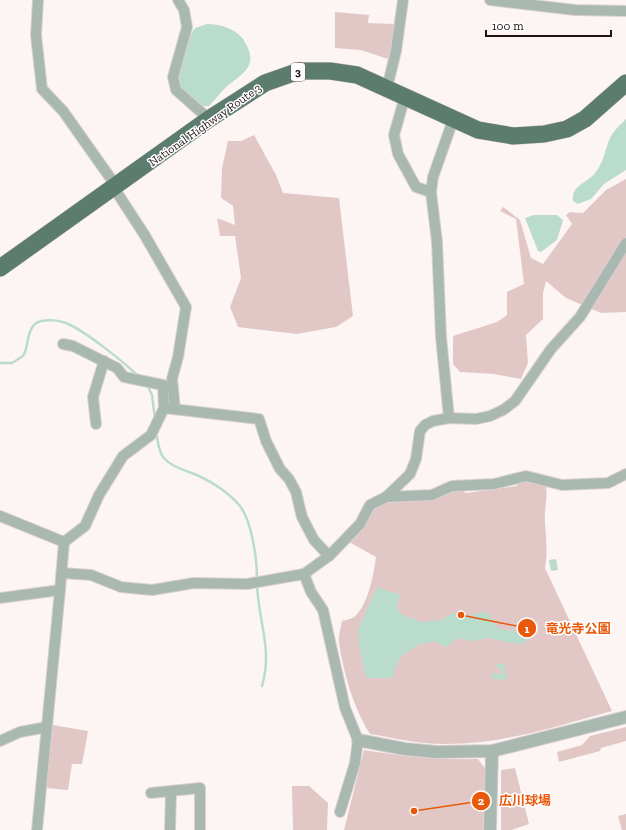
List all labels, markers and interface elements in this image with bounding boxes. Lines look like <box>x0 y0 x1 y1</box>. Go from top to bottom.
scale bar <box>486 12 611 38</box>
text: 100 m <box>492 19 524 33</box>
road number: 3 <box>291 63 305 81</box>
street label: National Highway Route 3 <box>146 81 264 169</box>
callout: 竜光寺公園 <box>517 616 618 641</box>
text: 竜光寺公園 <box>545 621 611 636</box>
text: 1 <box>525 622 530 636</box>
callout: 広川球場 <box>471 788 559 813</box>
text: 広川球場 <box>499 793 551 808</box>
text: 2 <box>478 794 485 808</box>

